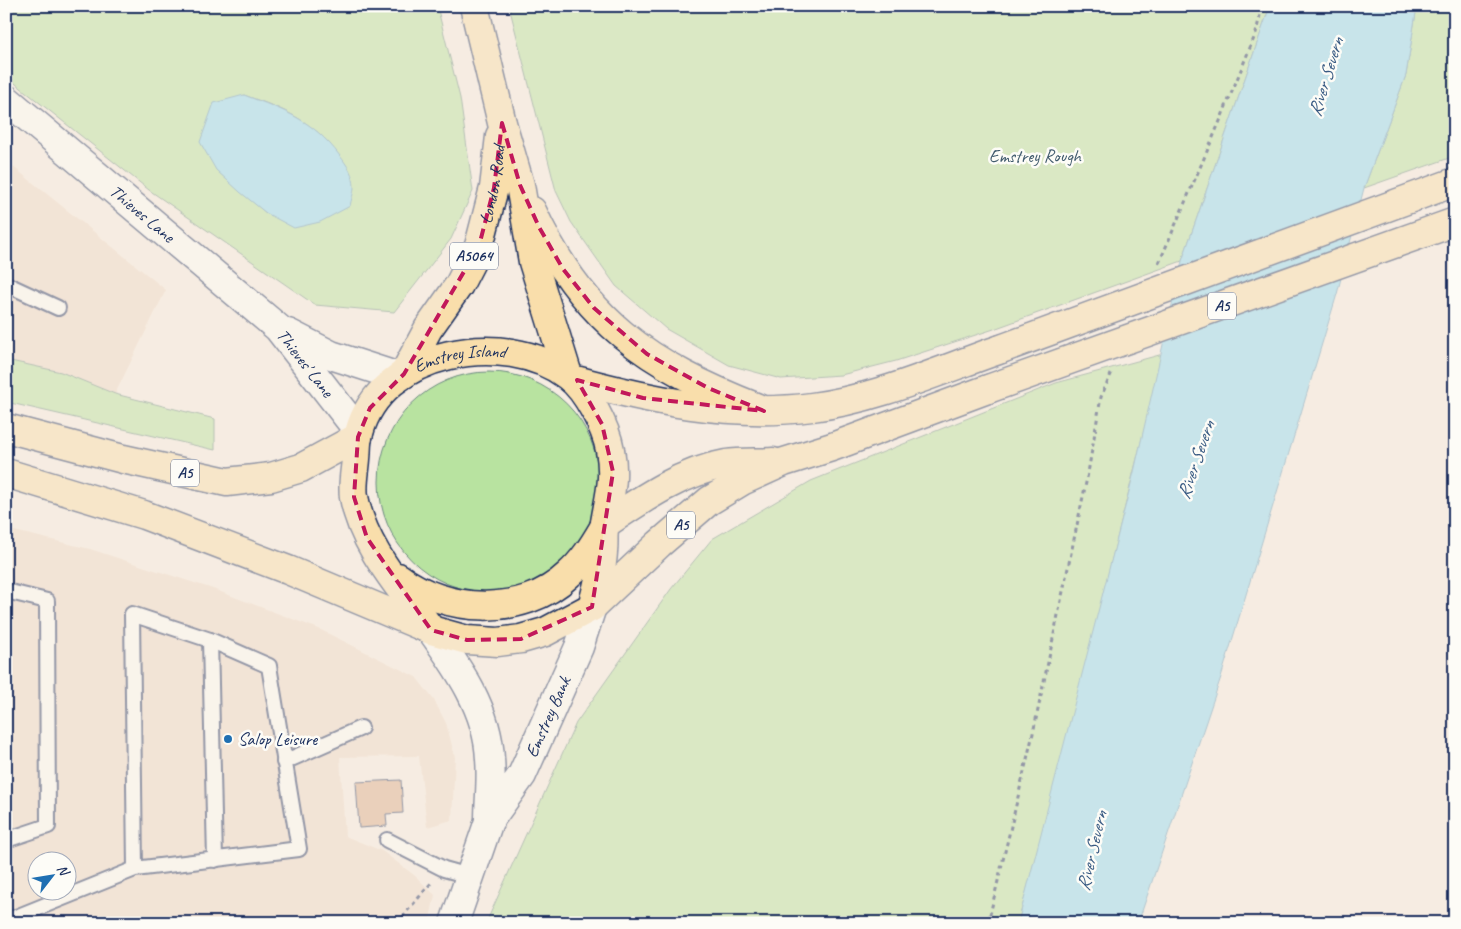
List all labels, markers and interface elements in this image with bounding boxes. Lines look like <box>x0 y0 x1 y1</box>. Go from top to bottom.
water label: River Severn <box>1303 33 1350 119</box>
street label: London Road <box>474 141 510 226</box>
park label: Emstrey Rough <box>989 145 1083 167</box>
street label: Thieves Lane <box>105 180 180 248</box>
road number: A5064 <box>450 242 498 270</box>
road number: A5 <box>1208 292 1236 320</box>
street label: Thieves' Lane <box>272 325 339 402</box>
street label: Emstrey Island <box>410 340 510 377</box>
water label: River Severn <box>1171 416 1221 502</box>
road number: A5 <box>171 459 199 486</box>
road number: A5 <box>667 512 695 538</box>
street label: Emstrey Bank <box>520 672 576 761</box>
place label: Salop Leisure <box>238 728 318 750</box>
marker: Salop Leisure <box>222 733 234 745</box>
water label: River Severn <box>1071 807 1113 893</box>
north arrow <box>28 852 78 902</box>
text: N <box>53 861 73 880</box>

